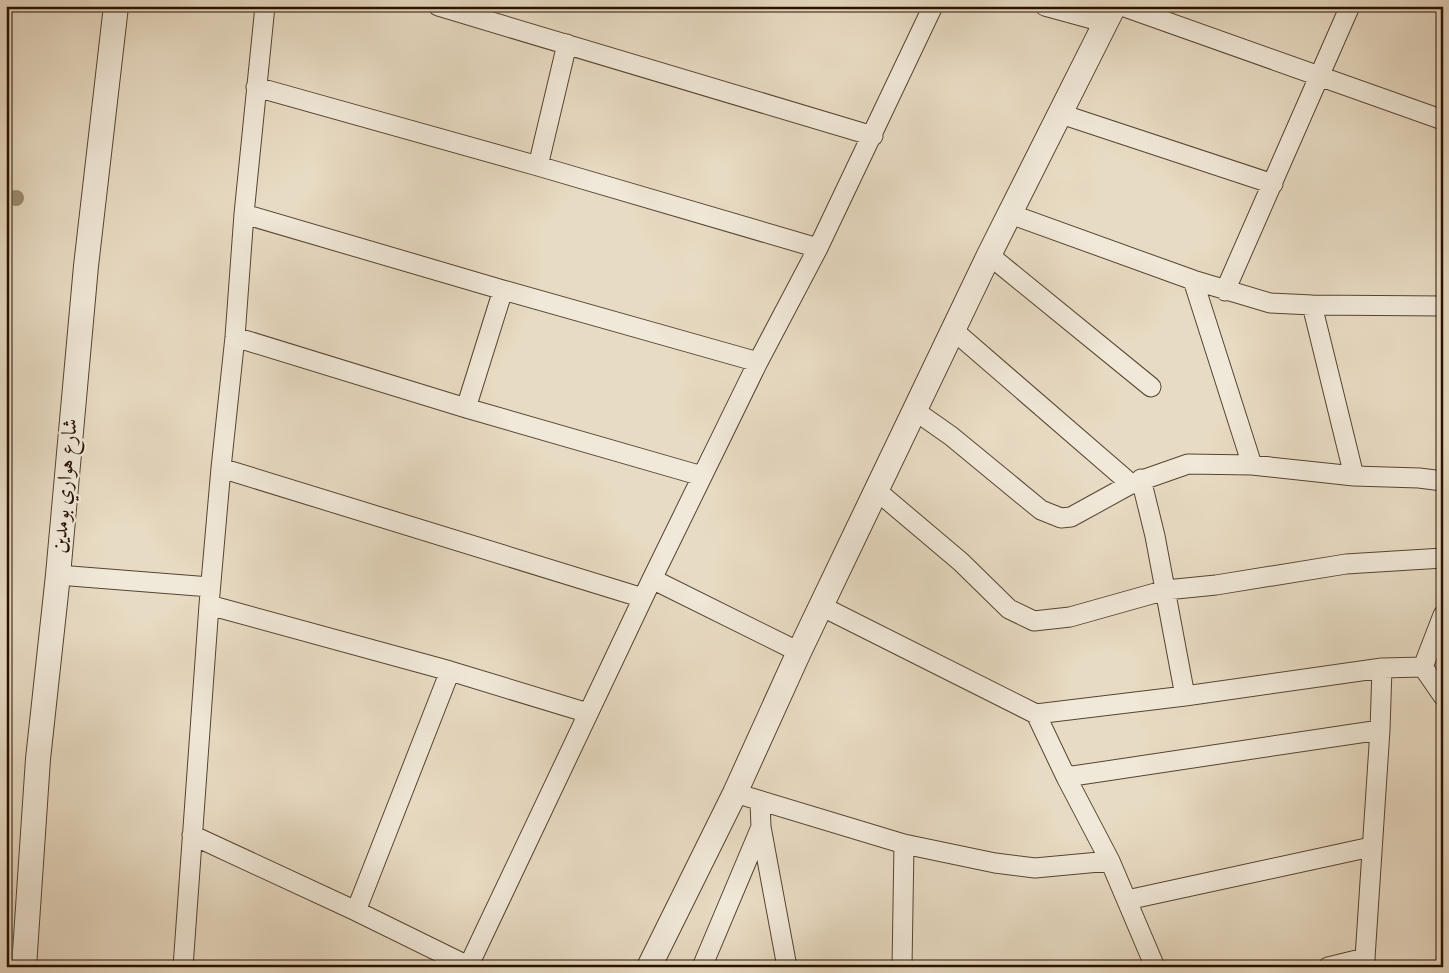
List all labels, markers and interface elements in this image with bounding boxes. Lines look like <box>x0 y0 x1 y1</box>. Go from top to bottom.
street label: شارع هواري بومدين <box>45 417 88 555</box>

